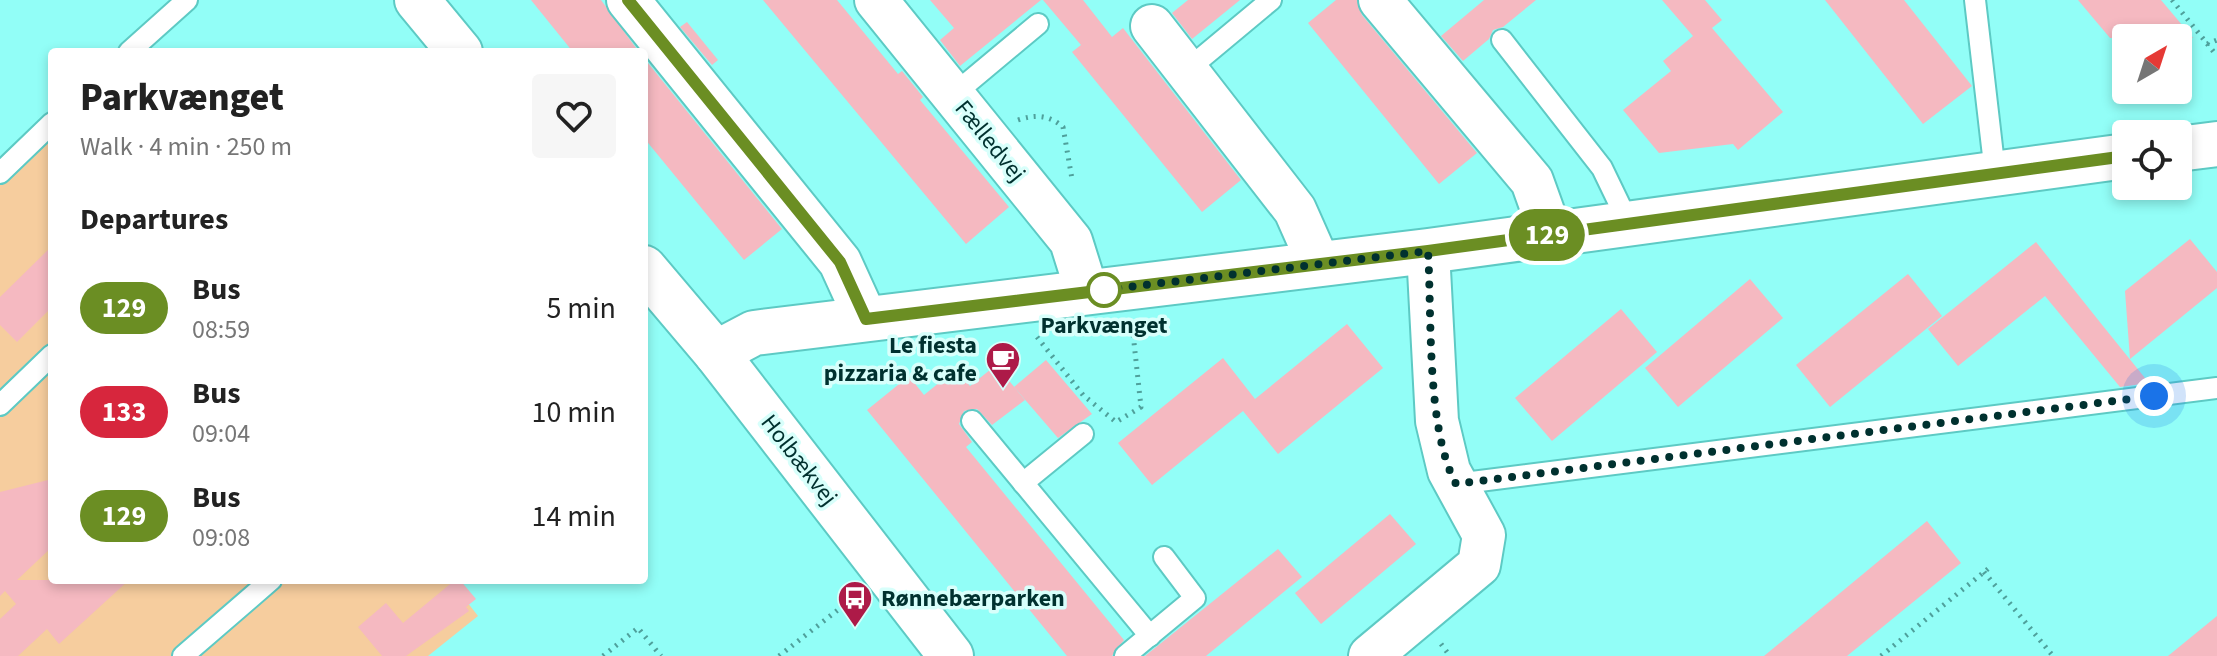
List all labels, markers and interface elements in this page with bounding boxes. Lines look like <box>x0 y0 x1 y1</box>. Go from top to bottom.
north arrow <box>2112 24 2192 104</box>
map controls <box>2112 24 2192 200</box>
text: Parkvænget <box>80 71 284 125</box>
button: heart <box>532 74 616 158</box>
street label: Fælledvej <box>946 93 1034 189</box>
button: locate <box>2112 120 2192 200</box>
text: Walk · 4 min · 250 m <box>80 128 292 165</box>
text: Departures <box>80 198 228 241</box>
line badge: 129 <box>1501 209 1593 261</box>
text: 129 <box>1525 215 1569 255</box>
text: Bus <box>192 268 240 311</box>
marker: Parkvænget <box>1087 273 1121 307</box>
text: 5 min <box>546 287 616 330</box>
text: 129 <box>102 288 146 328</box>
place label: Parkvænget <box>1040 308 1168 343</box>
text: 08:59 <box>192 311 250 348</box>
place label: Le fiesta pizzaria & cafe <box>824 328 977 391</box>
cafe icon: Le fiesta pizzaria & cafe <box>984 340 1022 390</box>
text: Bus <box>192 372 240 415</box>
your location <box>2134 376 2174 416</box>
text: 10 min <box>532 391 616 434</box>
text: 133 <box>102 392 146 432</box>
street label: Holbækvej <box>752 407 846 513</box>
text: 09:04 <box>192 415 250 452</box>
text: Bus <box>192 476 240 519</box>
text: 14 min <box>532 495 616 538</box>
text: 129 <box>102 496 146 536</box>
text: 09:08 <box>192 519 250 556</box>
bus stop icon: Rønnebærparken <box>836 579 874 629</box>
place label: Rønnebærparken <box>881 581 1065 616</box>

